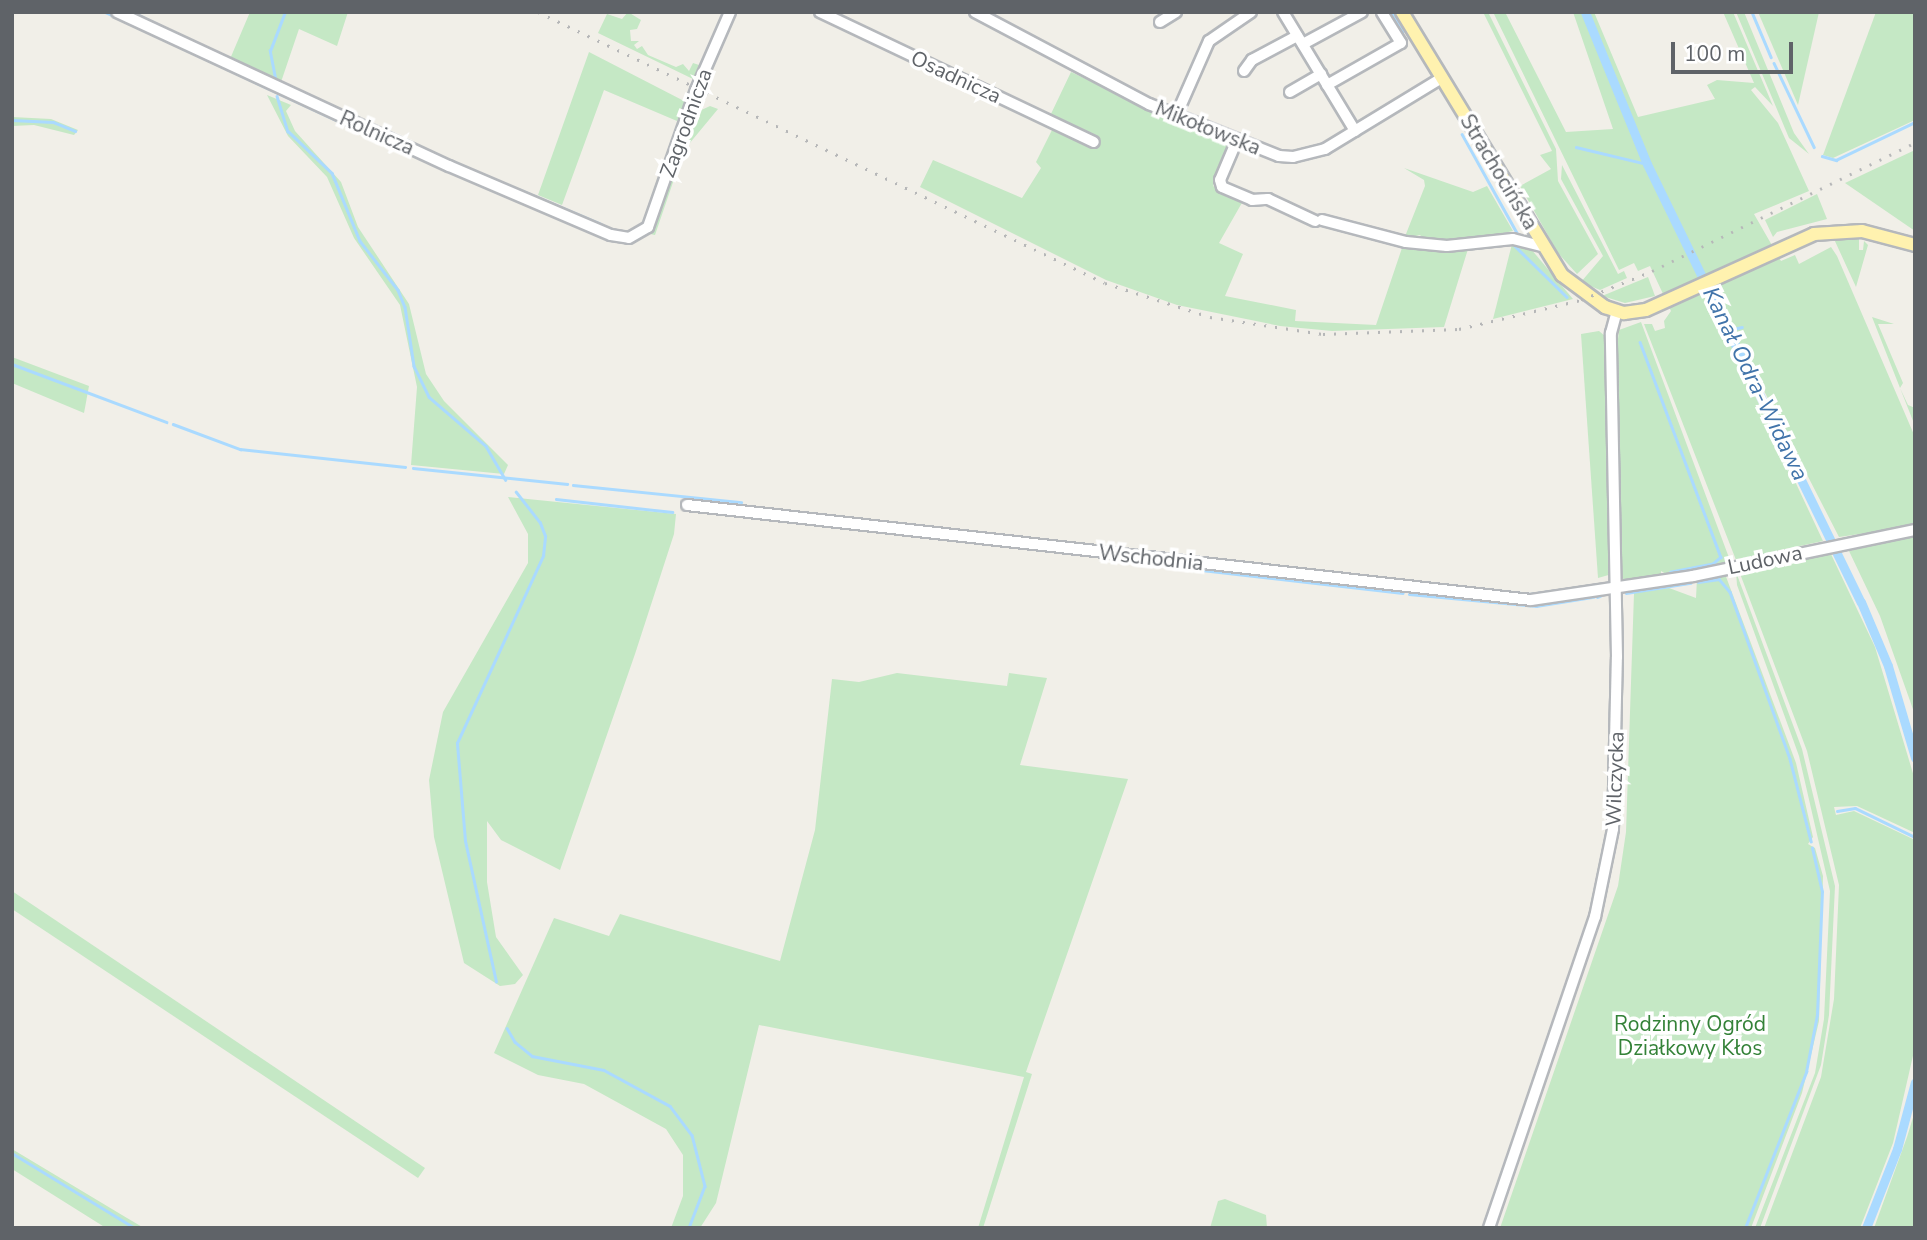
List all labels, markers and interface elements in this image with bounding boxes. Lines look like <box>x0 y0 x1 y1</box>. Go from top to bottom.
scale bar <box>1675 28 1798 72</box>
text: 100 m <box>1684 40 1745 68</box>
street label: Osadnicza <box>907 45 1005 109</box>
street label: Zagrodnicza <box>655 65 717 181</box>
street label: Mikołowska <box>1152 95 1264 161</box>
street label: Rolnicza <box>336 105 418 161</box>
street label: Strachocińska <box>1455 110 1543 234</box>
water label: Kanał Odra-Widawa <box>1696 283 1814 485</box>
street label: Wschodnia <box>1097 540 1205 576</box>
street label: Ludowa <box>1726 540 1804 580</box>
street label: Wilczycka <box>1601 731 1629 827</box>
park label: Rodzinny Ogród Działkowy Kłos <box>1614 1011 1766 1061</box>

